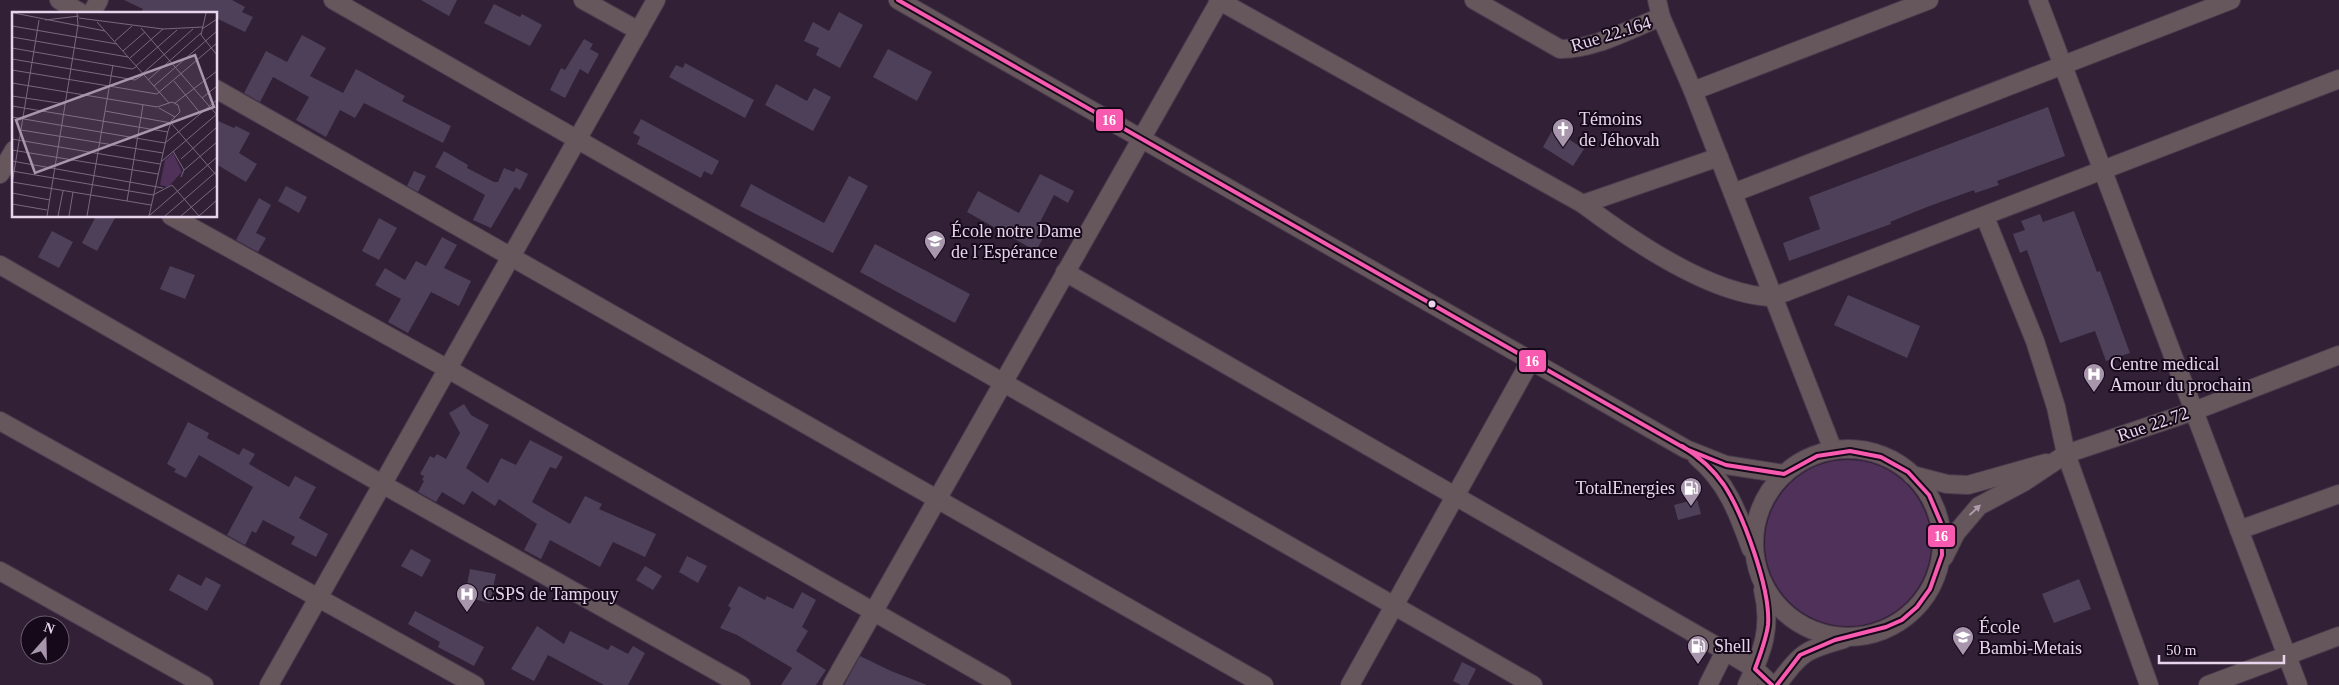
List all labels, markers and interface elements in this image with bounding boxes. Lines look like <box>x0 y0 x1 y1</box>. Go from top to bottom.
inset map <box>12 12 218 218</box>
street label: Rue 22.164 <box>1568 12 1654 56</box>
line badge: 16 <box>1095 108 1124 132</box>
place label: Témoins de Jéhovah <box>1579 109 1659 150</box>
text: 16 <box>1102 113 1116 128</box>
church icon: Témoins de Jéhovah <box>1551 117 1575 148</box>
place label: École notre Dame de l´Espérance <box>951 220 1081 262</box>
school or university icon: École notre Dame de l´Espérance <box>923 229 947 260</box>
unlabelled marker <box>1427 299 1437 309</box>
line badge: 16 <box>1518 349 1547 373</box>
text: 16 <box>1525 354 1539 369</box>
place label: Centre medical Amour du prochain <box>2110 354 2251 395</box>
hospital icon: Centre medical Amour du prochain <box>2082 362 2106 393</box>
street label: Rue 22.72 <box>2115 402 2191 446</box>
fuel station icon: TotalEnergies <box>1679 476 1703 507</box>
place label: TotalEnergies <box>1576 478 1675 498</box>
one-way arrow <box>1968 504 1980 516</box>
line badge: 16 <box>1927 524 1956 548</box>
text: 16 <box>1934 529 1948 544</box>
hospital icon: CSPS de Tampouy <box>455 582 479 613</box>
place label: CSPS de Tampouy <box>483 584 618 604</box>
north arrow <box>20 615 70 665</box>
place label: École Bambi-Metais <box>1979 616 2082 658</box>
text: N <box>42 619 57 637</box>
school or university icon: École Bambi-Metais <box>1951 625 1975 656</box>
scale bar <box>2159 632 2284 664</box>
fuel station icon: Shell <box>1686 634 1710 665</box>
place label: Shell <box>1714 636 1751 656</box>
text: 50 m <box>2166 642 2197 658</box>

